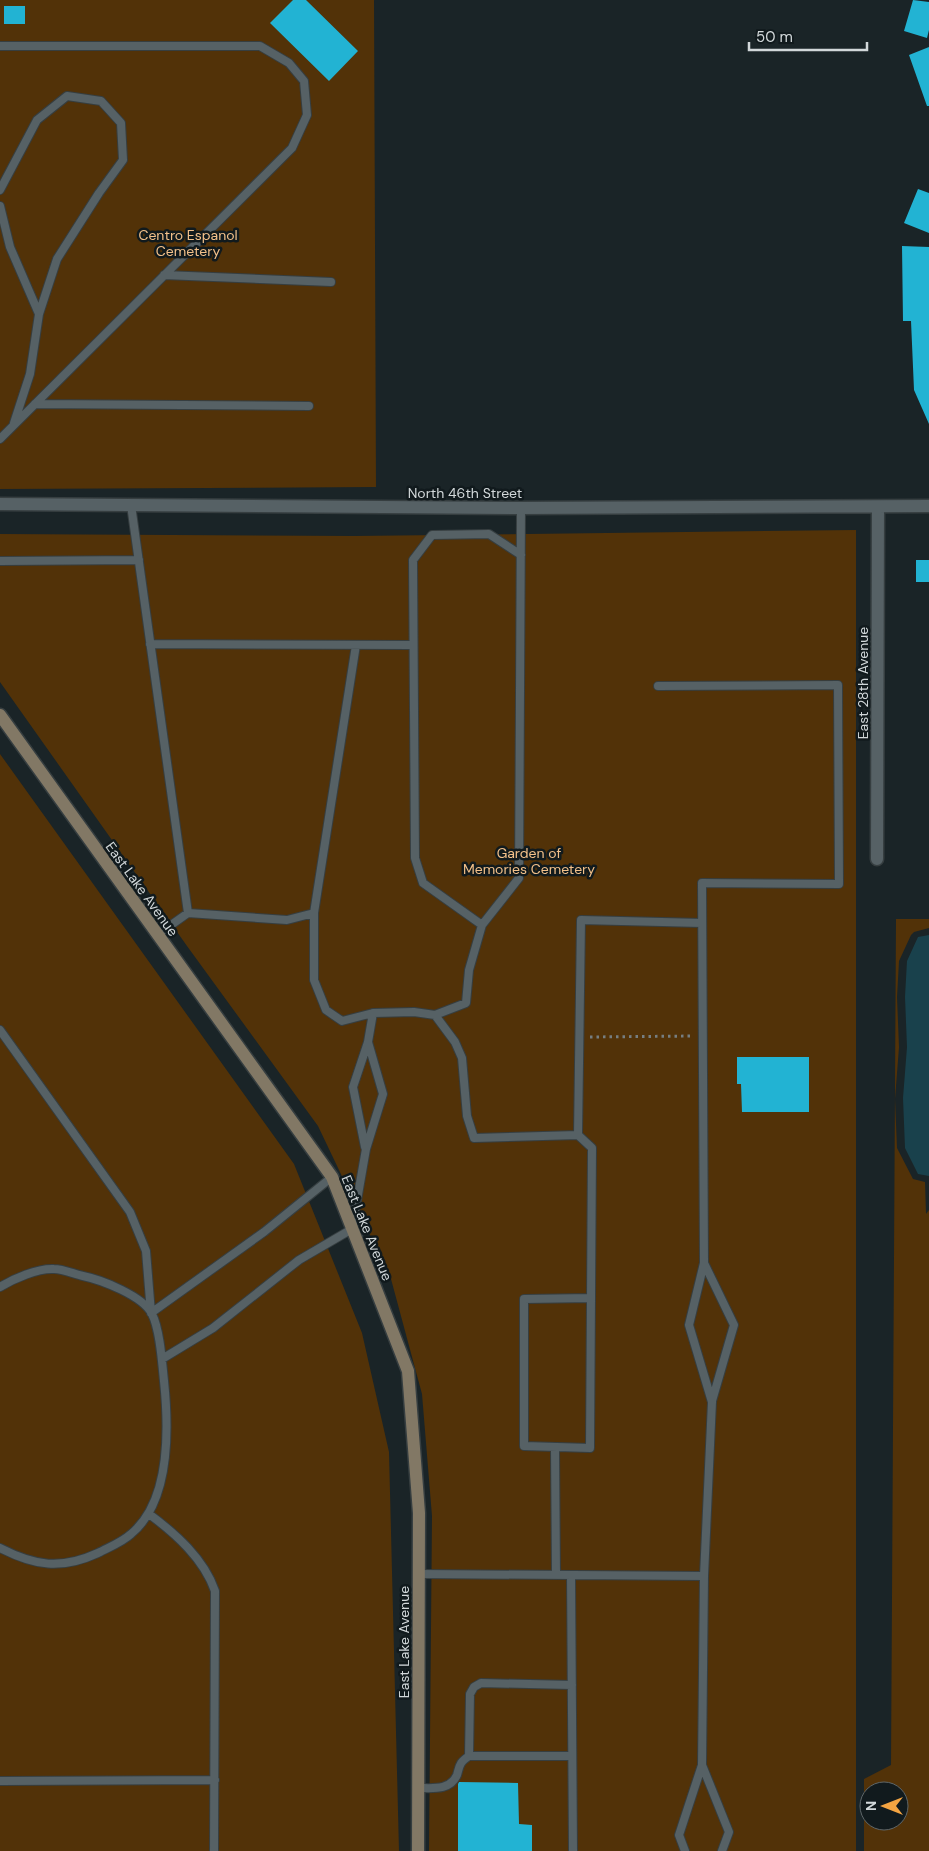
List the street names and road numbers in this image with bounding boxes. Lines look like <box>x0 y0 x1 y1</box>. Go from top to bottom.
street label: North 46th Street <box>408 484 522 502</box>
street label: East 28th Avenue <box>854 627 872 739</box>
street label: East Lake Avenue <box>102 838 182 940</box>
street label: East Lake Avenue <box>338 1173 396 1283</box>
street label: East Lake Avenue <box>395 1586 413 1698</box>

